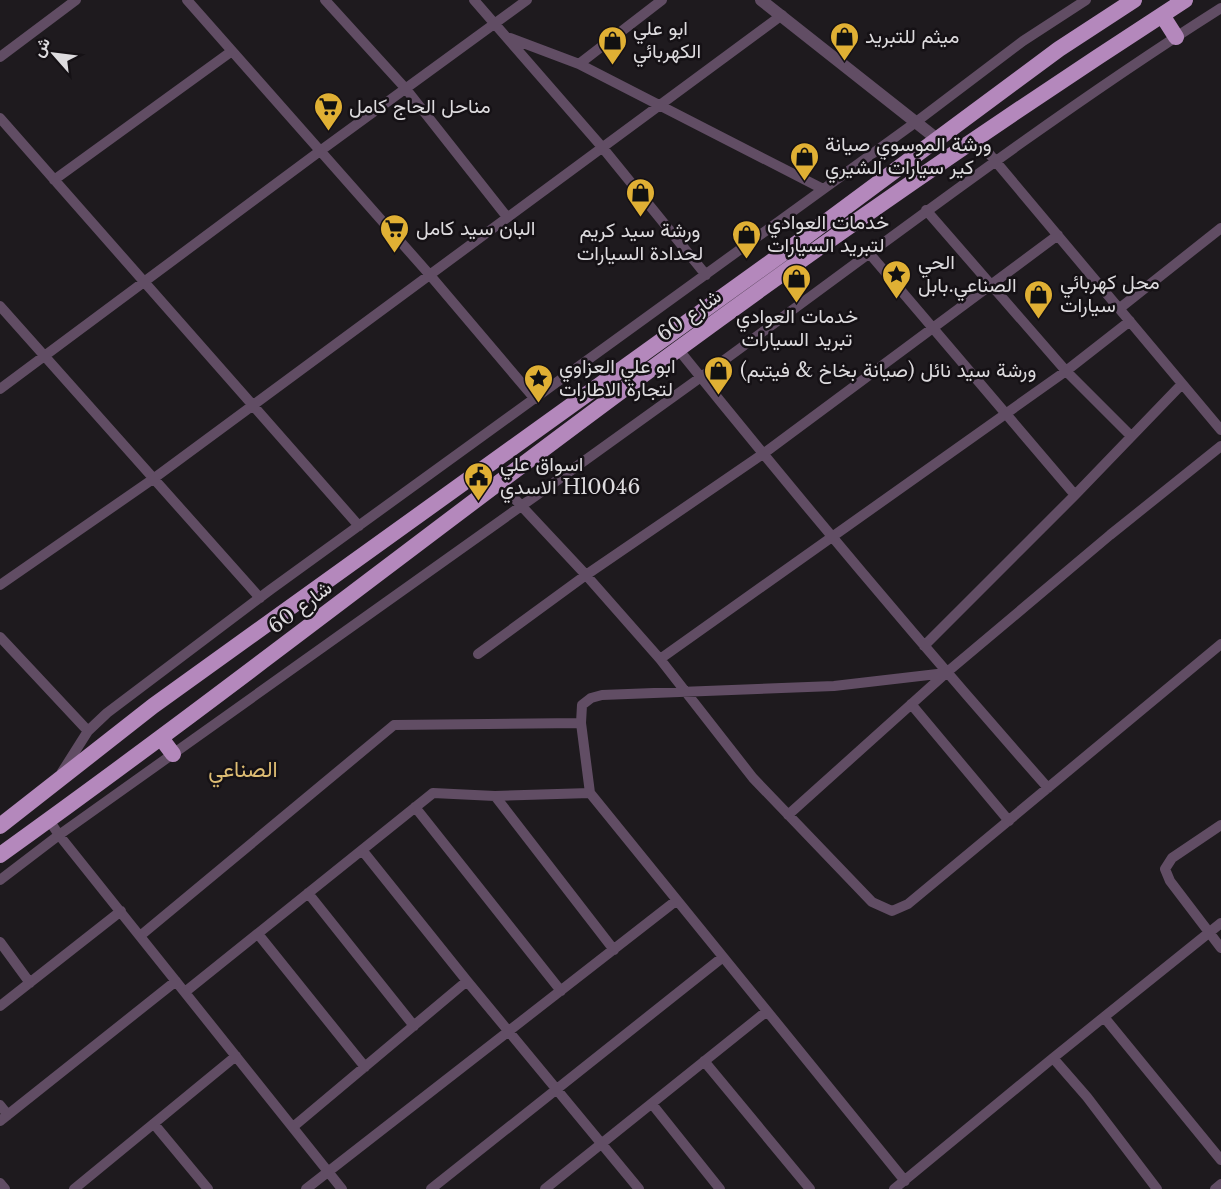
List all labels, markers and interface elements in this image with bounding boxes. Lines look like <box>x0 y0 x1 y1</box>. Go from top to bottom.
place label: ابو علي الكهربائي <box>633 16 701 68</box>
shop icon: ميثم للتبريد <box>828 20 860 62</box>
north arrow <box>24 24 84 84</box>
shop icon: ابو علي الكهربائي <box>596 24 628 66</box>
place label: ميثم للتبريد <box>865 24 959 49</box>
text: ش <box>27 34 54 60</box>
supermarket icon: مناحل الحاج كامل <box>312 90 344 132</box>
place label: مناحل الحاج كامل <box>349 94 491 120</box>
place label: ورشة الموسوي صيانة كير سيارات الشيري <box>825 132 992 184</box>
shop icon: ورشة الموسوي صيانة كير سيارات الشيري <box>788 140 820 182</box>
shop icon: ورشة سيد كريم لحدادة السيارات <box>624 176 656 218</box>
place label: خدمات العوادي لتبريد السيارات <box>767 210 889 258</box>
supermarket icon: البان سيد كامل <box>379 212 411 254</box>
place label: البان سيد كامل <box>416 216 535 240</box>
place label: ورشة سيد كريم لحدادة السيارات <box>577 218 703 266</box>
shop icon: خدمات العوادي لتبريد السيارات <box>730 218 762 260</box>
place label: الحي الصناعي.بابل <box>918 250 1017 302</box>
place icon: الحي الصناعي.بابل <box>881 258 913 300</box>
shop icon: خدمات العوادي تبريد السيارات <box>781 262 813 304</box>
place label: محل كهربائي سيارات <box>1060 270 1160 318</box>
shop icon: محل كهربائي سيارات <box>1023 278 1055 320</box>
street label: شارع 60 <box>652 284 727 348</box>
place label: خدمات العوادي تبريد السيارات <box>736 304 858 352</box>
place label: ابو علي العزاوي لتجارة الاطارات <box>559 354 676 402</box>
shop icon: ورشة سيد نائل (صيانة بخاخ & فيتبم) <box>703 354 735 396</box>
place label: ورشة سيد نائل (صيانة بخاخ & فيتبم) <box>740 358 1036 384</box>
place icon: ابو علي العزاوي لتجارة الاطارات <box>522 362 554 404</box>
place label: اسواق علي الاسدي Hl0046 <box>500 452 640 504</box>
public building icon: اسواق علي الاسدي Hl0046 <box>463 460 495 502</box>
street label: شارع 60 <box>264 575 338 640</box>
district label: الصناعي <box>208 756 278 788</box>

